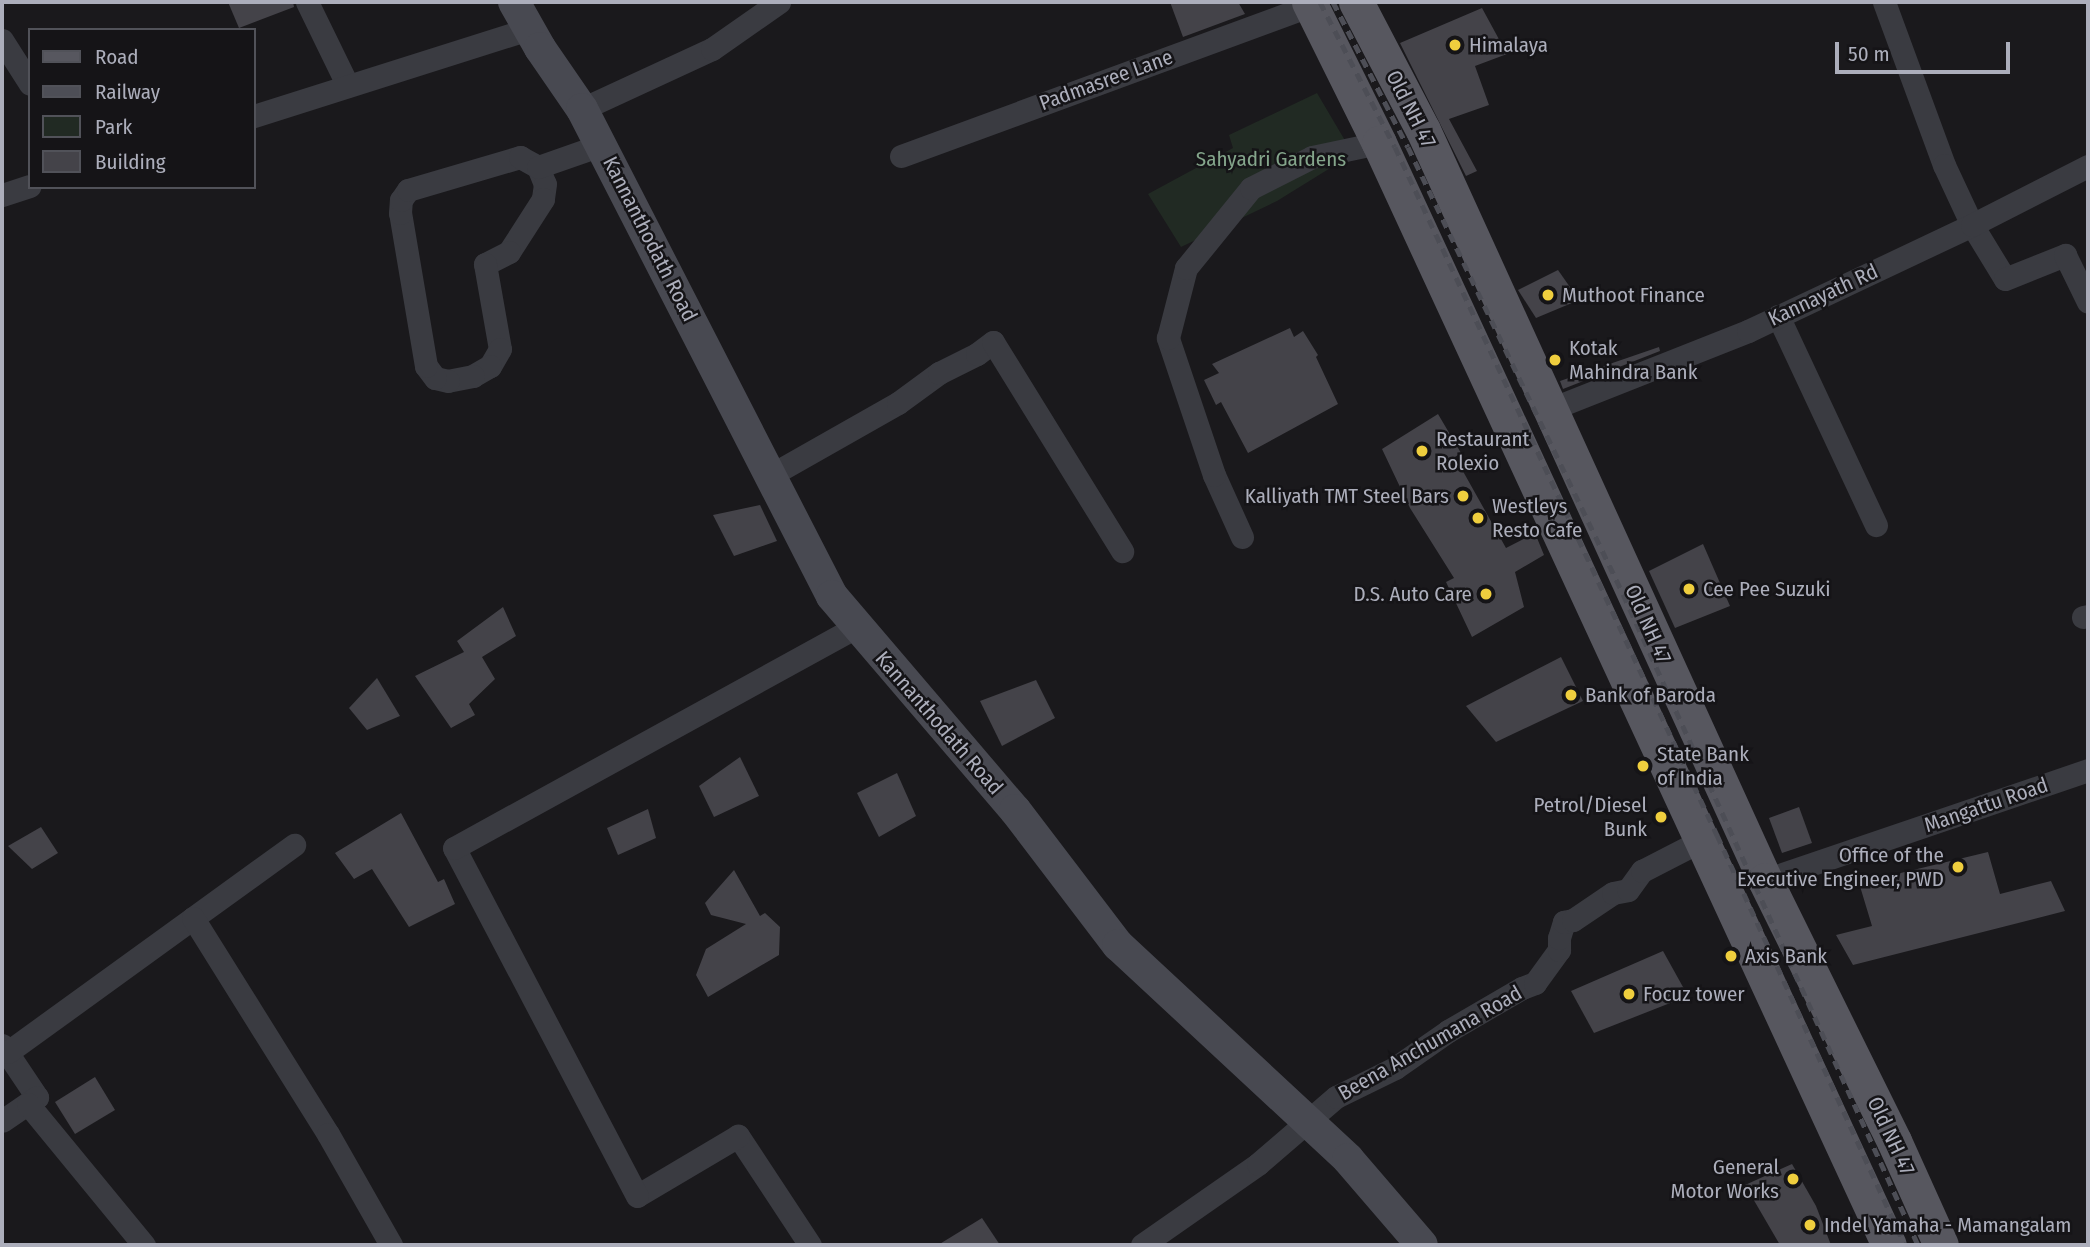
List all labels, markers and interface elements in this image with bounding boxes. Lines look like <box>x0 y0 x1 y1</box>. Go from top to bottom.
legend <box>28 28 256 189</box>
scale bar <box>1838 28 2013 72</box>
place label: Himalaya <box>1469 32 1548 58</box>
marker: Himalaya <box>1447 37 1463 53</box>
text: 50 m <box>1848 41 1890 67</box>
text: Road <box>95 44 139 70</box>
street label: Padmasree Lane <box>1036 44 1176 116</box>
street label: Old NH 47 <box>1381 66 1441 152</box>
text: Railway <box>95 79 160 105</box>
text: Park <box>95 114 132 140</box>
park label: Sahyadri Gardens <box>1196 146 1346 172</box>
text: Building <box>95 149 166 175</box>
street label: Kannanthodath Road <box>598 152 702 326</box>
street label: Kannayath Rd <box>1764 259 1882 331</box>
place label: Muthoot Finance <box>1562 282 1705 308</box>
marker: Muthoot Finance <box>1540 287 1556 303</box>
place label: Kotak Mahindra Bank <box>1569 335 1697 385</box>
marker: Kotak Mahindra Bank <box>1547 352 1563 368</box>
place label: Restaurant Rolexio <box>1436 426 1529 476</box>
marker: Restaurant Rolexio <box>1414 443 1430 459</box>
place label: Kalliyath TMT Steel Bars <box>1245 483 1449 509</box>
marker: Kalliyath TMT Steel Bars <box>1455 488 1471 504</box>
place label: Westleys Resto Cafe <box>1492 493 1582 543</box>
marker: Westleys Resto Cafe <box>1470 510 1486 526</box>
place label: Cee Pee Suzuki <box>1703 576 1831 602</box>
place label: D.S. Auto Care <box>1354 581 1472 607</box>
street label: Old NH 47 <box>1620 581 1676 667</box>
marker: Cee Pee Suzuki <box>1681 581 1697 597</box>
marker: D.S. Auto Care <box>1478 586 1494 602</box>
street label: Kannanthodath Road <box>870 646 1008 800</box>
place label: Bank of Baroda <box>1585 682 1716 708</box>
marker: Bank of Baroda <box>1563 687 1579 703</box>
place label: State Bank of India <box>1657 741 1749 791</box>
marker: State Bank of India <box>1635 758 1651 774</box>
street label: Mangattu Road <box>1921 772 2051 838</box>
place label: Petrol/Diesel Bunk <box>1533 792 1647 842</box>
marker: Petrol/Diesel Bunk <box>1653 809 1669 825</box>
place label: Office of the Executive Engineer, PWD <box>1737 842 1944 892</box>
marker: Office of the Executive Engineer, PWD <box>1950 859 1966 875</box>
place label: Axis Bank <box>1745 943 1827 969</box>
marker: Axis Bank <box>1723 948 1739 964</box>
street label: Beena Anchumana Road <box>1334 980 1526 1106</box>
place label: Focuz tower <box>1643 981 1745 1007</box>
marker: Focuz tower <box>1621 986 1637 1002</box>
street label: Old NH 47 <box>1862 1093 1920 1179</box>
place label: General Motor Works <box>1671 1154 1779 1204</box>
marker: General Motor Works <box>1785 1171 1801 1187</box>
place label: Indel Yamaha - Mamangalam <box>1824 1212 2071 1238</box>
marker: Indel Yamaha - Mamangalam <box>1802 1217 1818 1233</box>

